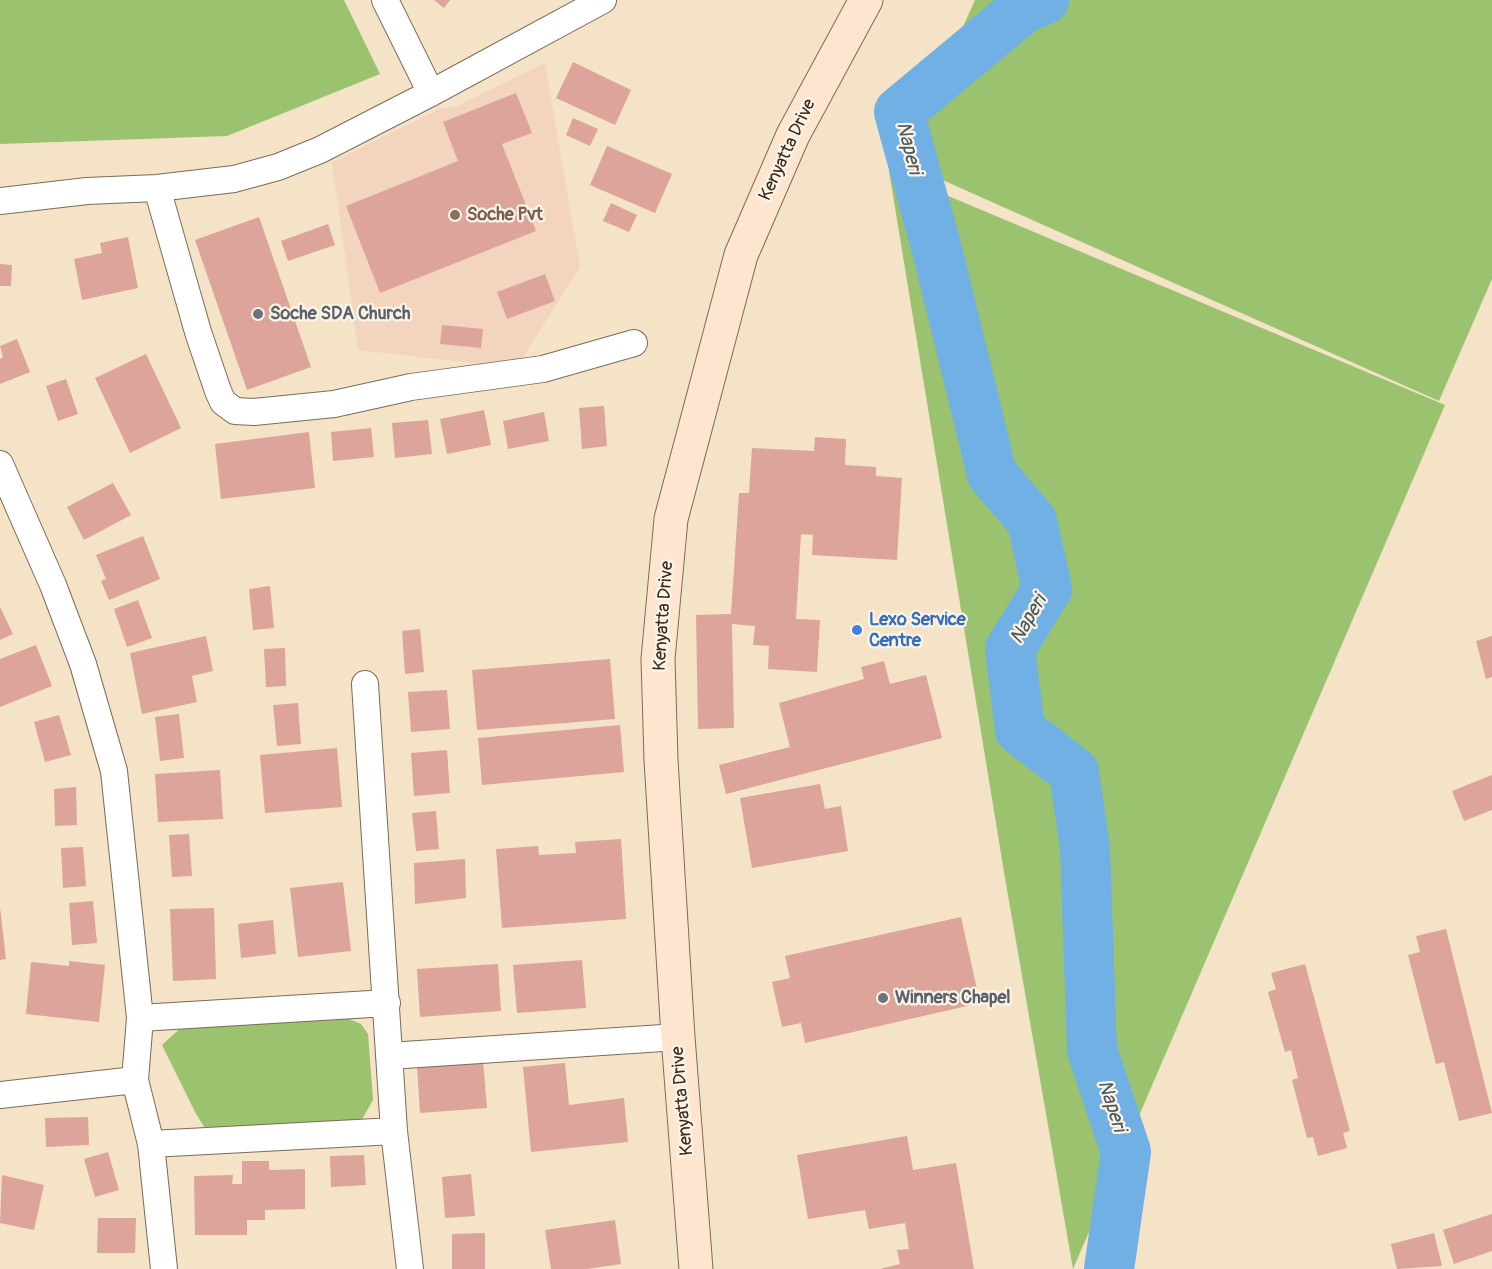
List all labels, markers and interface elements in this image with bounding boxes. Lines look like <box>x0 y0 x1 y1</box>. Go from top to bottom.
street label: Kenyatta Drive <box>755 96 821 204</box>
water label: Naperi <box>890 119 926 177</box>
place label: Soche Pvt <box>467 204 543 226</box>
marker: Soche Pvt <box>448 208 462 222</box>
place label: Soche SDA Church <box>270 303 411 325</box>
marker: Soche SDA Church <box>251 307 265 321</box>
street label: Kenyatta Drive <box>649 560 679 672</box>
water label: Naperi <box>1005 591 1053 649</box>
place label: Lexo Service Centre <box>869 609 966 652</box>
marker: Lexo Service Centre <box>850 623 864 637</box>
place label: Winners Chapel <box>895 987 1011 1009</box>
marker: Winners Chapel <box>876 991 890 1005</box>
street label: Kenyatta Drive <box>667 1045 699 1157</box>
water label: Naperi <box>1091 1077 1131 1135</box>

